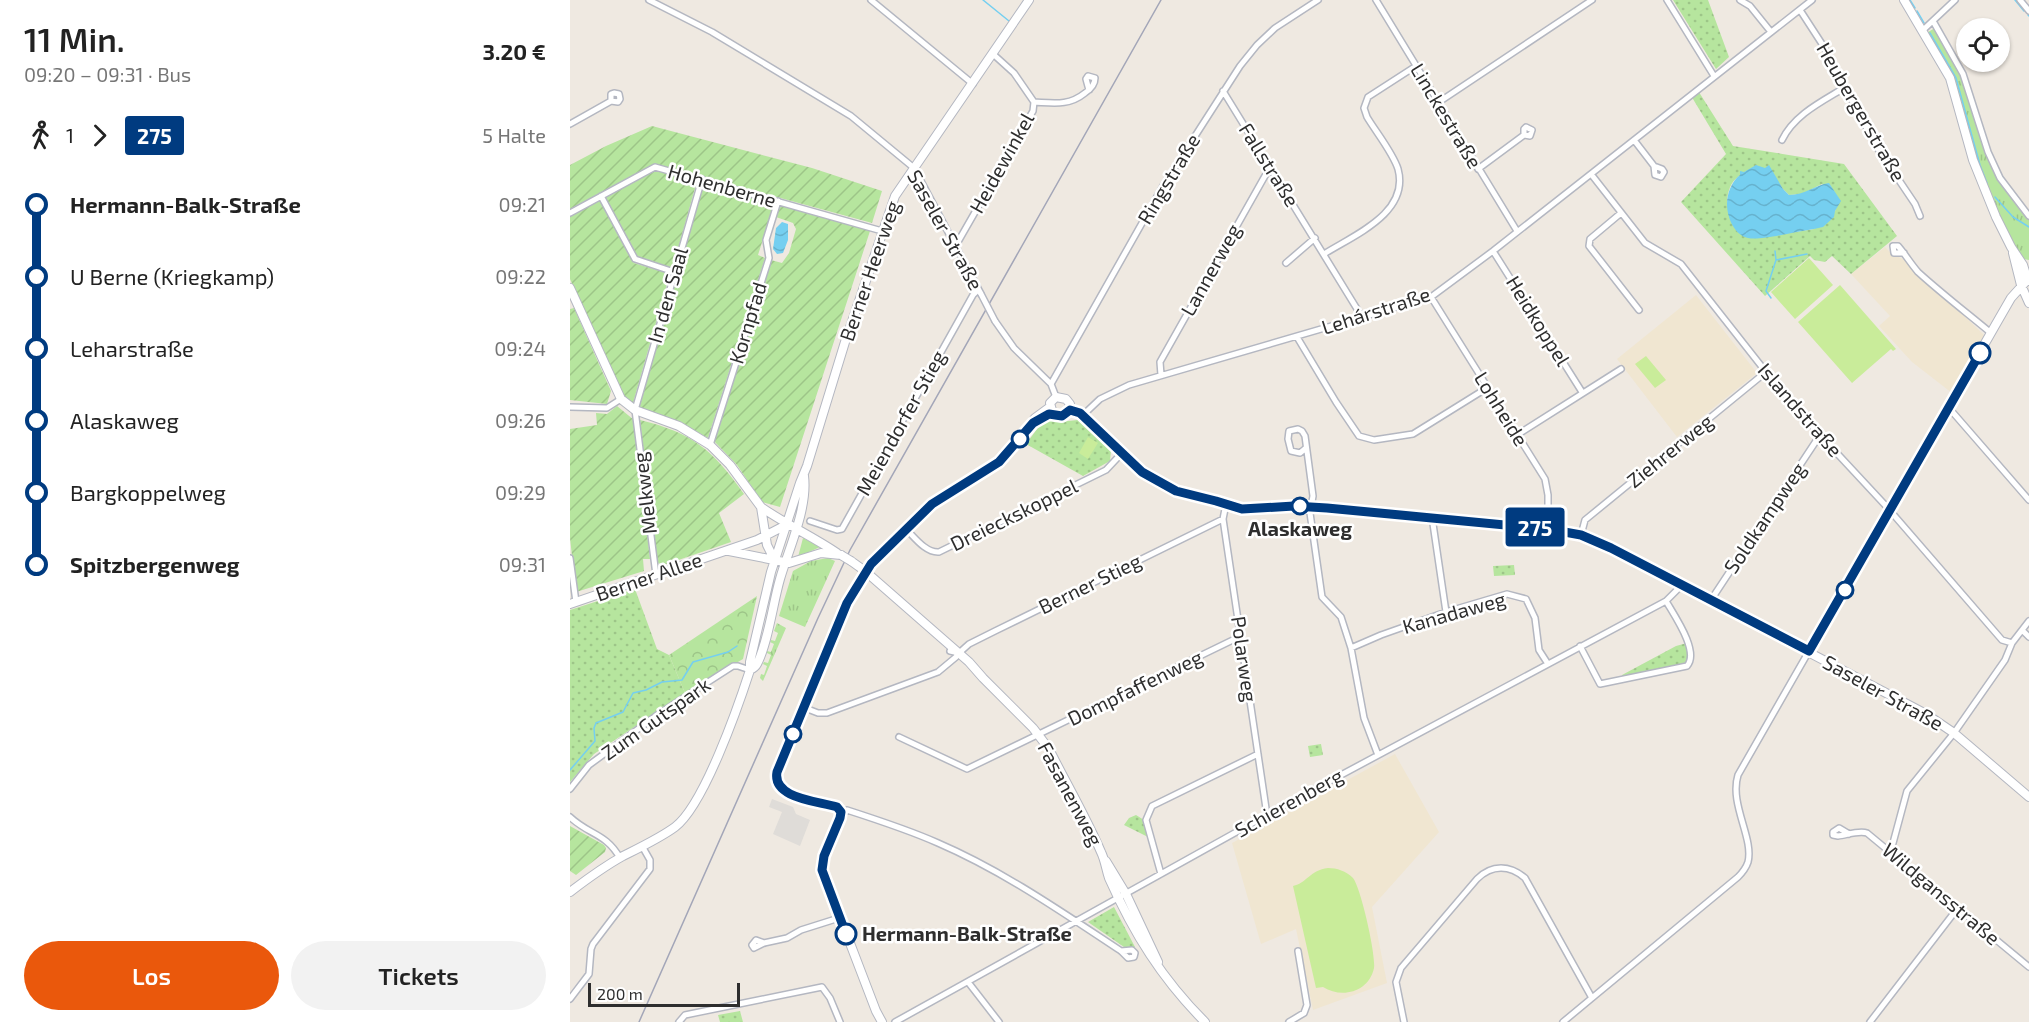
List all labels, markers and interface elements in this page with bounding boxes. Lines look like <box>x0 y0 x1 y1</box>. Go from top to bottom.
map controls <box>1956 18 2010 72</box>
button: locate <box>1956 18 2010 72</box>
text: 11 Min. <box>24 19 125 59</box>
text: 3.20 € <box>483 38 546 64</box>
street label: Heubergerstraße <box>1812 38 1911 185</box>
street label: Linckestraße <box>1406 59 1488 172</box>
text: 09:20 – 09:31 · Bus <box>24 62 191 86</box>
street label: Heidewinkel <box>964 108 1039 217</box>
street label: Fallstraße <box>1235 118 1305 211</box>
icon: walk <box>24 119 57 152</box>
icon: forward <box>83 119 116 152</box>
text: 1 <box>66 123 74 147</box>
text: 275 <box>137 123 172 148</box>
text: 5 Halte <box>482 123 546 147</box>
street label: Ringstraße <box>1132 129 1204 228</box>
street label: Hohenberne <box>666 158 779 212</box>
street label: Saseler Straße <box>903 165 989 294</box>
text: Hermann-Balk-Straße <box>70 191 301 217</box>
text: 09:21 <box>499 192 546 216</box>
street label: Berner Heerweg <box>834 197 904 344</box>
street label: Lannerweg <box>1175 219 1245 320</box>
street label: In den Saal <box>642 244 692 345</box>
text: U Berne (Kriegkamp) <box>70 263 274 289</box>
text: 09:22 <box>495 264 546 288</box>
street label: Heidkoppel <box>1502 271 1576 370</box>
street label: Kornpfad <box>723 279 771 366</box>
street label: Lehárstraße <box>1318 281 1433 339</box>
text: Leharstraße <box>70 335 194 361</box>
text: 09:24 <box>494 336 546 360</box>
unlabelled marker <box>1969 342 1991 364</box>
street label: Meiendorfer Stieg <box>850 346 950 499</box>
street label: Islandstraße <box>1754 358 1848 461</box>
street label: Lohheide <box>1470 367 1534 450</box>
text: Alaskaweg <box>70 407 179 433</box>
text: 09:26 <box>495 408 546 432</box>
street label: Ziehrerweg <box>1622 408 1717 492</box>
unlabelled marker <box>1011 430 1029 448</box>
street label: Melkweg <box>627 451 661 536</box>
street label: Soldkampweg <box>1718 457 1810 577</box>
street label: Dreieckskoppel <box>946 473 1081 555</box>
text: Bargkoppelweg <box>70 479 226 505</box>
text: 09:29 <box>495 480 546 504</box>
marker: Alaskaweg <box>1291 497 1309 515</box>
line badge: 275 <box>1500 508 1570 546</box>
text: 275 <box>1518 515 1552 540</box>
place label: Alaskaweg <box>1248 516 1352 540</box>
street label: Berner Allee <box>592 547 705 605</box>
street label: Berner Stieg <box>1034 548 1145 618</box>
text: Spitzbergenweg <box>70 551 240 577</box>
text: 09:31 <box>499 552 546 576</box>
unlabelled marker <box>1836 581 1854 599</box>
street label: Kanadaweg <box>1399 586 1508 638</box>
street label: Polarweg <box>1227 614 1263 703</box>
street label: Dompfaffenweg <box>1063 644 1206 730</box>
street label: Saseler Straße <box>1819 649 1948 735</box>
street label: Zum Gutspark <box>596 672 714 764</box>
unlabelled marker <box>784 725 802 743</box>
street label: Fasanenweg <box>1033 737 1108 850</box>
street label: Schierenberg <box>1230 763 1347 842</box>
street label: Wildgansstraße <box>1878 837 2005 949</box>
place label: Hermann-Balk-Straße <box>862 921 1072 945</box>
marker: Hermann-Balk-Straße <box>835 923 857 945</box>
button: Los <box>24 941 279 1010</box>
button: Tickets <box>291 941 546 1010</box>
scale bar <box>588 980 740 1008</box>
text: 200 m <box>597 984 643 1003</box>

